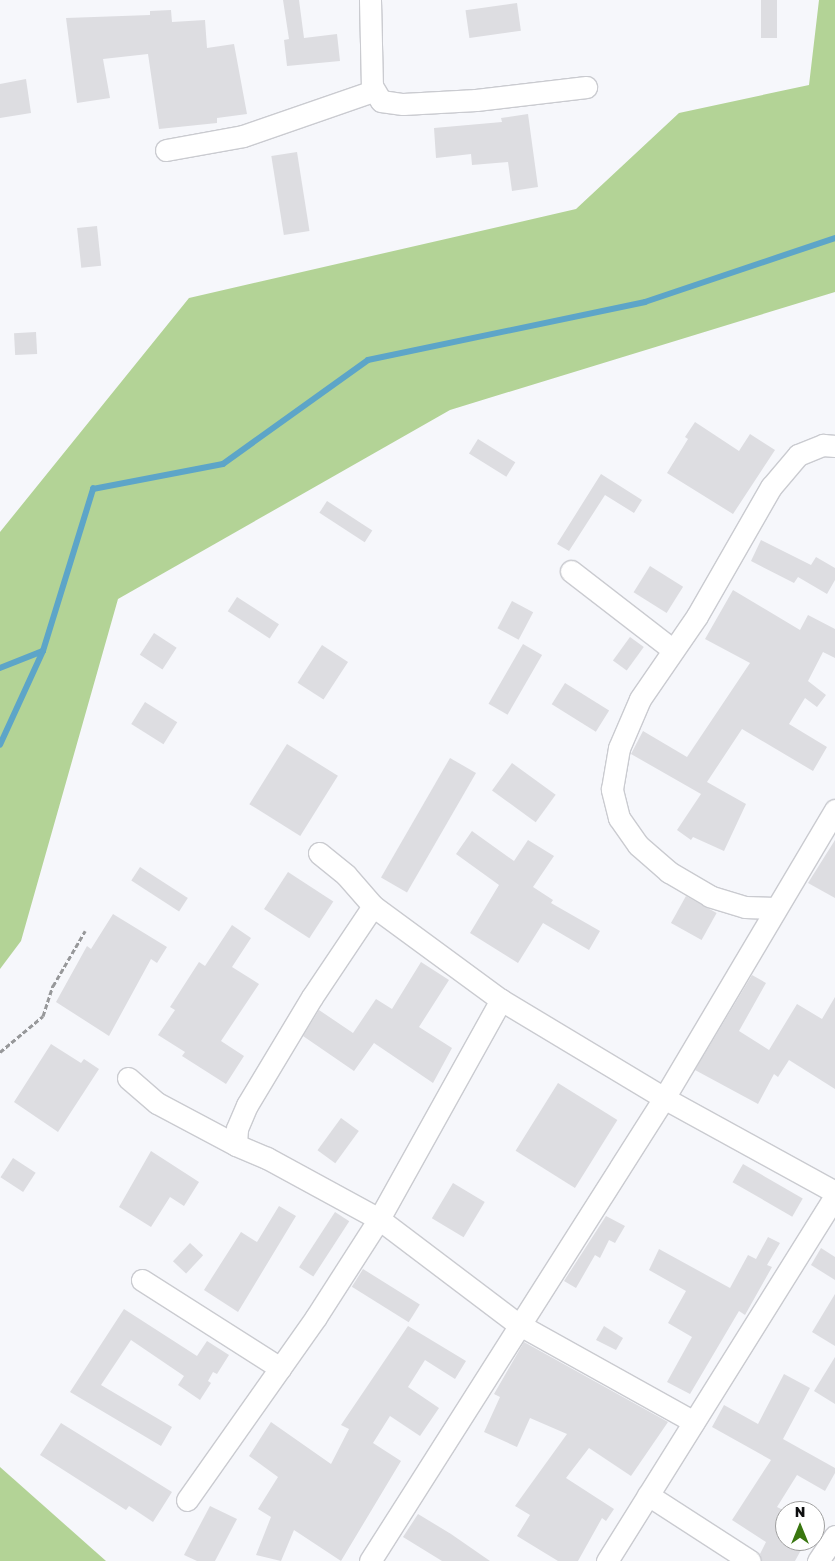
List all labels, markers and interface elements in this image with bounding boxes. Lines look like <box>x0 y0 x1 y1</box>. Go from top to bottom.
north arrow <box>775 1501 825 1551</box>
text: N <box>795 1503 805 1520</box>

